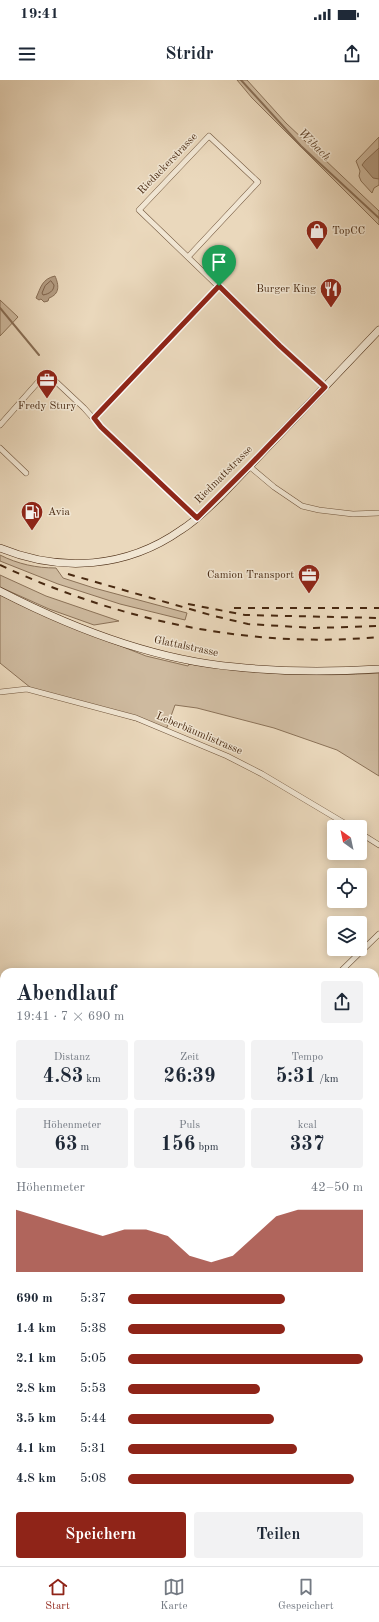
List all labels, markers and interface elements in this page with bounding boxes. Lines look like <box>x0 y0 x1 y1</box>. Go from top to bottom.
text: 19:41 <box>20 7 59 22</box>
icon: menu <box>16 43 38 65</box>
icon: share <box>341 43 363 65</box>
text: Stridr <box>165 45 214 63</box>
water label: Wibach <box>296 127 332 163</box>
street label: Riedackerstrasse <box>136 131 200 197</box>
shop icon: TopCC <box>304 218 330 251</box>
place label: TopCC <box>332 226 365 237</box>
pin <box>202 245 236 286</box>
icon: arrive <box>208 251 230 273</box>
restaurant icon: Burger King <box>318 276 344 309</box>
place label: Burger King <box>256 284 316 295</box>
office icon: Fredy Stury <box>34 367 60 400</box>
place label: Fredy Stury <box>18 401 76 412</box>
street label: Riedmattstrasse <box>193 444 255 506</box>
fuel station icon: Avia <box>19 499 45 532</box>
place label: Avia <box>48 507 70 518</box>
office icon: Camion Transport <box>296 562 322 595</box>
place label: Camion Transport <box>207 570 294 581</box>
street label: Glattalstrasse <box>153 635 219 659</box>
street label: Leberbäumlistrasse <box>154 711 244 757</box>
north arrow <box>327 820 367 860</box>
map controls <box>327 820 367 956</box>
button: locate <box>327 868 367 908</box>
button: layers <box>327 916 367 956</box>
button: share <box>321 981 363 1023</box>
text: Abendlauf <box>16 983 116 1005</box>
text: 19:41 · 7 × 690 m <box>16 1010 124 1023</box>
text: Distanz <box>54 1052 90 1063</box>
text: Zeit <box>180 1052 199 1063</box>
text: Tempo <box>291 1052 323 1063</box>
text: 4.83 <box>43 1067 83 1087</box>
text: 26:39 <box>163 1067 215 1087</box>
text: 5:31 <box>276 1067 316 1087</box>
text: km <box>83 1074 101 1085</box>
text: /km <box>316 1074 339 1085</box>
text: Höhenmeter <box>43 1120 101 1131</box>
text: Puls <box>179 1120 200 1131</box>
text: kcal <box>298 1120 317 1131</box>
text: 63 <box>54 1135 78 1155</box>
text: 156 <box>161 1135 195 1155</box>
text: 337 <box>290 1135 325 1155</box>
text: m <box>78 1142 89 1153</box>
text: bpm <box>195 1142 218 1153</box>
text: Höhenmeter <box>16 1181 85 1194</box>
text: 42–50 m <box>311 1181 363 1194</box>
text: 690 m <box>16 1292 53 1305</box>
text: 5:37 <box>80 1292 106 1305</box>
text: 1.4 km <box>16 1322 56 1335</box>
text: 5:38 <box>80 1322 106 1335</box>
text: 2.1 km <box>16 1352 56 1365</box>
text: 5:05 <box>80 1352 106 1365</box>
text: 2.8 km <box>16 1382 56 1395</box>
text: 5:53 <box>80 1382 106 1395</box>
text: 3.5 km <box>16 1412 56 1425</box>
text: 5:44 <box>80 1412 106 1425</box>
text: 4.1 km <box>16 1442 56 1455</box>
text: 5:31 <box>80 1442 106 1455</box>
text: 4.8 km <box>16 1472 56 1485</box>
text: 5:08 <box>80 1472 106 1485</box>
button: Speichern <box>16 1512 186 1558</box>
button: Teilen <box>194 1512 363 1558</box>
tab: Start <box>45 1576 70 1614</box>
tab: Karte <box>160 1576 187 1614</box>
tab: Gespeichert <box>278 1576 334 1614</box>

